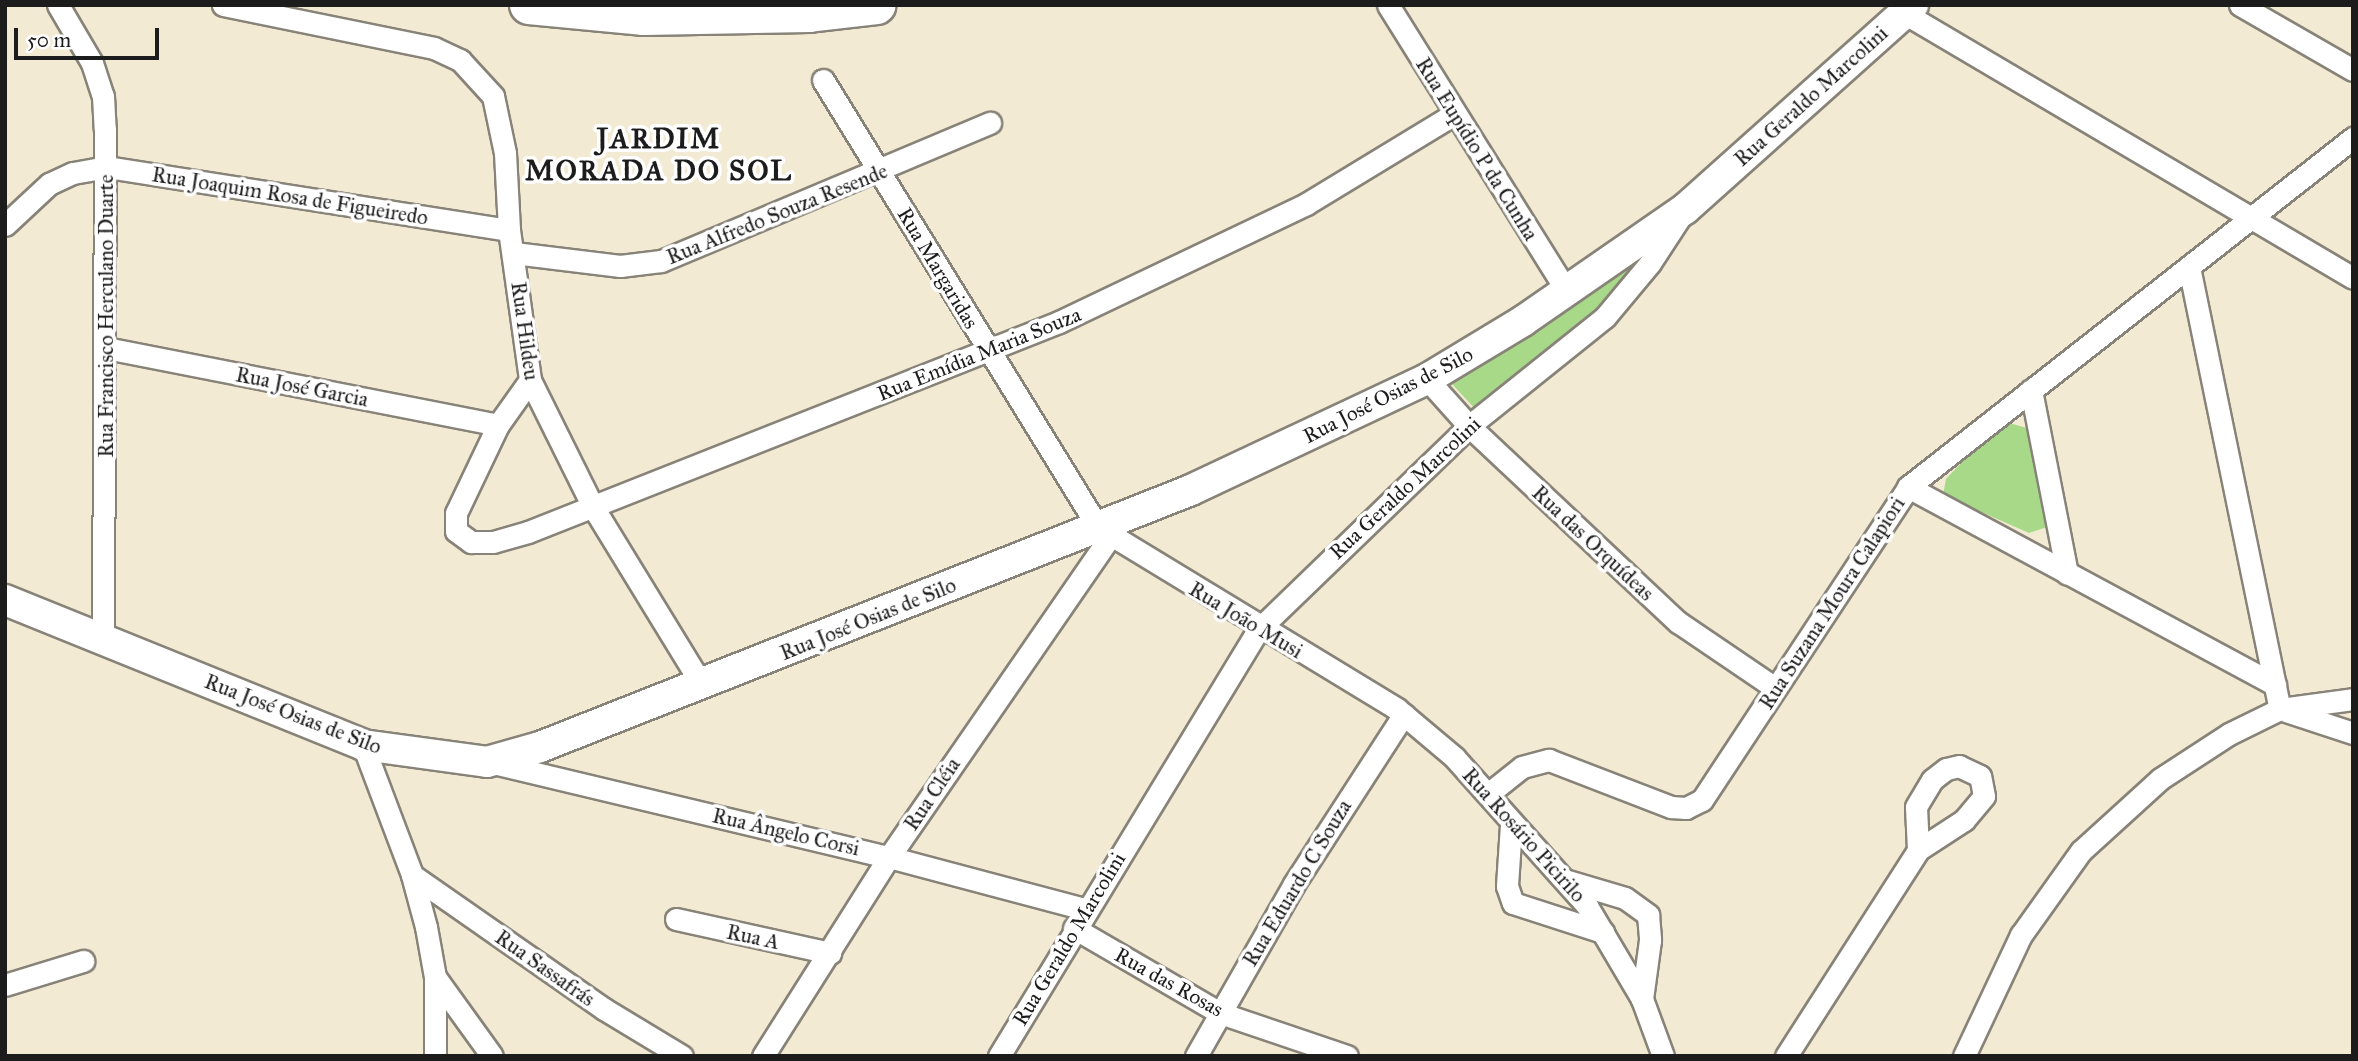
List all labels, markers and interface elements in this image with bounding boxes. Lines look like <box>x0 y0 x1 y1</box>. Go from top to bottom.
scale bar <box>18 14 163 58</box>
street label: Rua Geraldo Marcolini <box>1729 20 1893 172</box>
text: 50 m <box>27 27 71 53</box>
street label: Rua Eupídio P da Cunha <box>1410 53 1544 245</box>
district label: JARDIM MORADA DO SOL <box>527 122 791 188</box>
street label: Rua Alfredo Souza Resende <box>663 158 891 270</box>
street label: Rua Joaquim Rosa de Figueiredo <box>150 162 430 230</box>
street label: Rua Francisco Herculano Duarte <box>93 174 119 458</box>
street label: Rua Margaridas <box>892 203 984 333</box>
street label: Rua Hildeu <box>506 280 544 382</box>
street label: Rua Emídia Maria Souza <box>873 302 1085 406</box>
street label: Rua José Osias de Silo <box>1299 341 1477 449</box>
street label: Rua José Garcia <box>234 362 370 412</box>
street label: Rua Geraldo Marcolini <box>1324 411 1486 565</box>
street label: Rua das Orquídeas <box>1527 480 1659 606</box>
street label: Rua Suzana Moura Calapiori <box>1754 492 1910 714</box>
street label: Rua José Osias de Silo <box>776 572 960 666</box>
street label: Rua João Musi <box>1185 576 1307 664</box>
street label: Rua José Osias de Silo <box>201 669 385 759</box>
street label: Rua Cléia <box>898 753 966 835</box>
street label: Rua Rosário Picirilo <box>1457 763 1591 907</box>
street label: Rua Eduardo C Souza <box>1237 795 1357 971</box>
street label: Rua Ângelo Corsi <box>710 803 862 861</box>
street label: Rua Geraldo Marcolini <box>1007 848 1131 1030</box>
street label: Rua A <box>724 919 782 955</box>
street label: Rua Sassafrás <box>490 924 600 1012</box>
street label: Rua das Rosas <box>1110 942 1228 1022</box>

